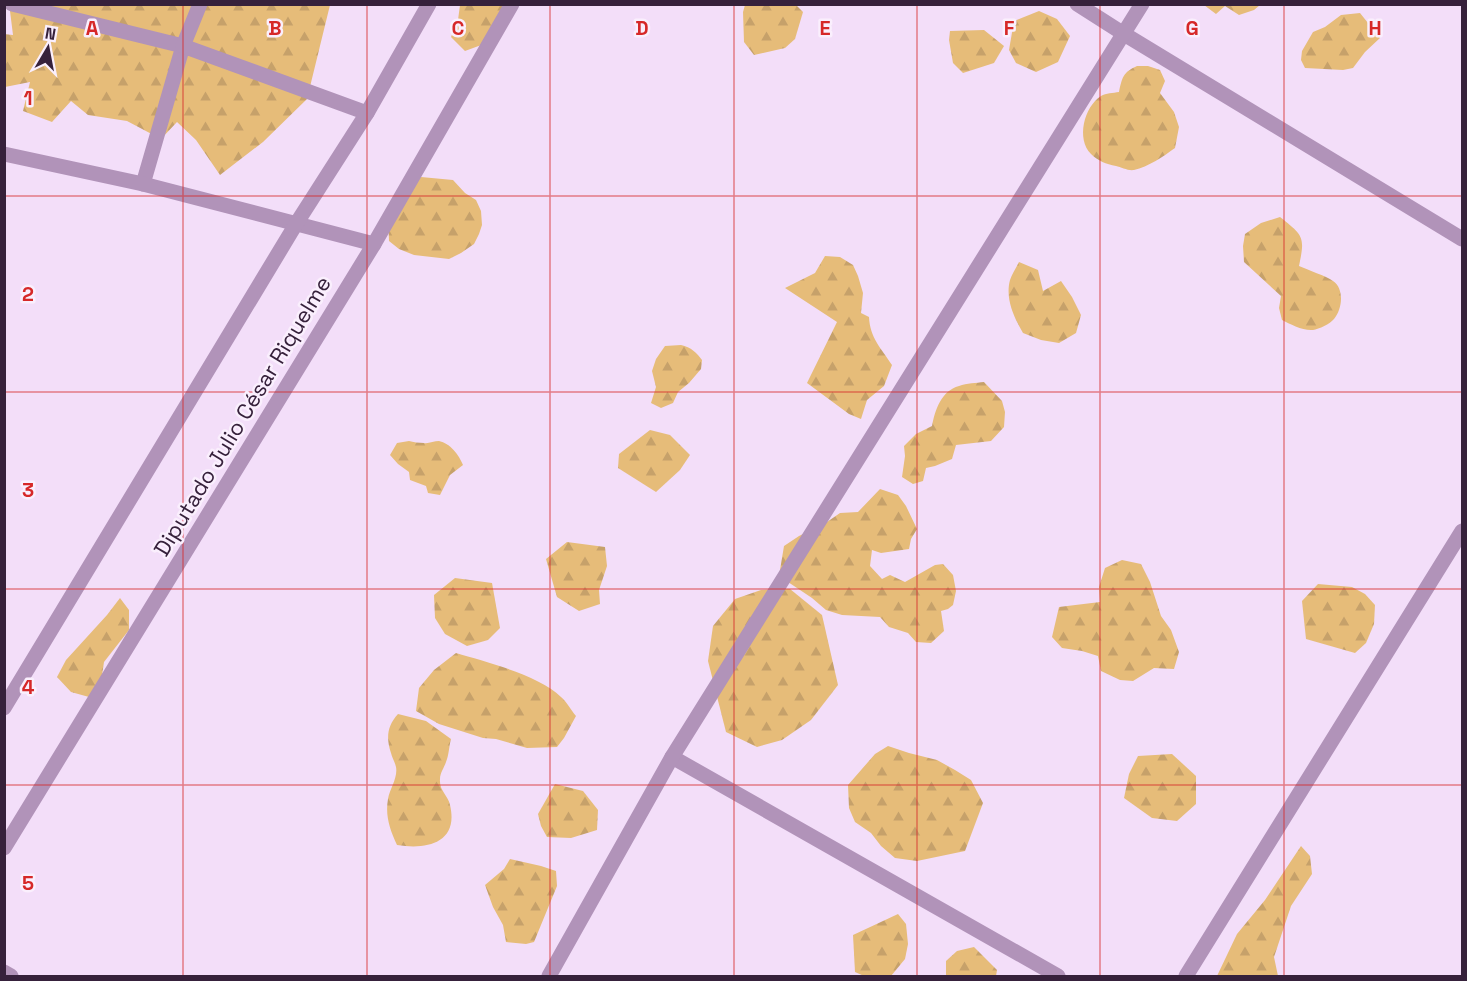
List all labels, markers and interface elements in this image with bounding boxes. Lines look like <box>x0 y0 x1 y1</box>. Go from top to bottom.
text: A <box>86 15 99 41</box>
text: B <box>268 15 282 41</box>
text: C <box>452 15 465 41</box>
text: D <box>635 15 649 41</box>
text: E <box>819 15 831 41</box>
text: F <box>1004 15 1015 41</box>
text: G <box>1185 15 1199 41</box>
text: H <box>1368 15 1382 41</box>
north arrow <box>18 18 78 78</box>
text: N <box>43 22 58 45</box>
text: 1 <box>23 85 33 111</box>
street label: Diputado Julio César Riquelme <box>147 271 337 561</box>
text: 2 <box>22 281 34 307</box>
text: 3 <box>22 477 34 503</box>
text: 4 <box>22 674 35 700</box>
text: 5 <box>22 870 34 896</box>

